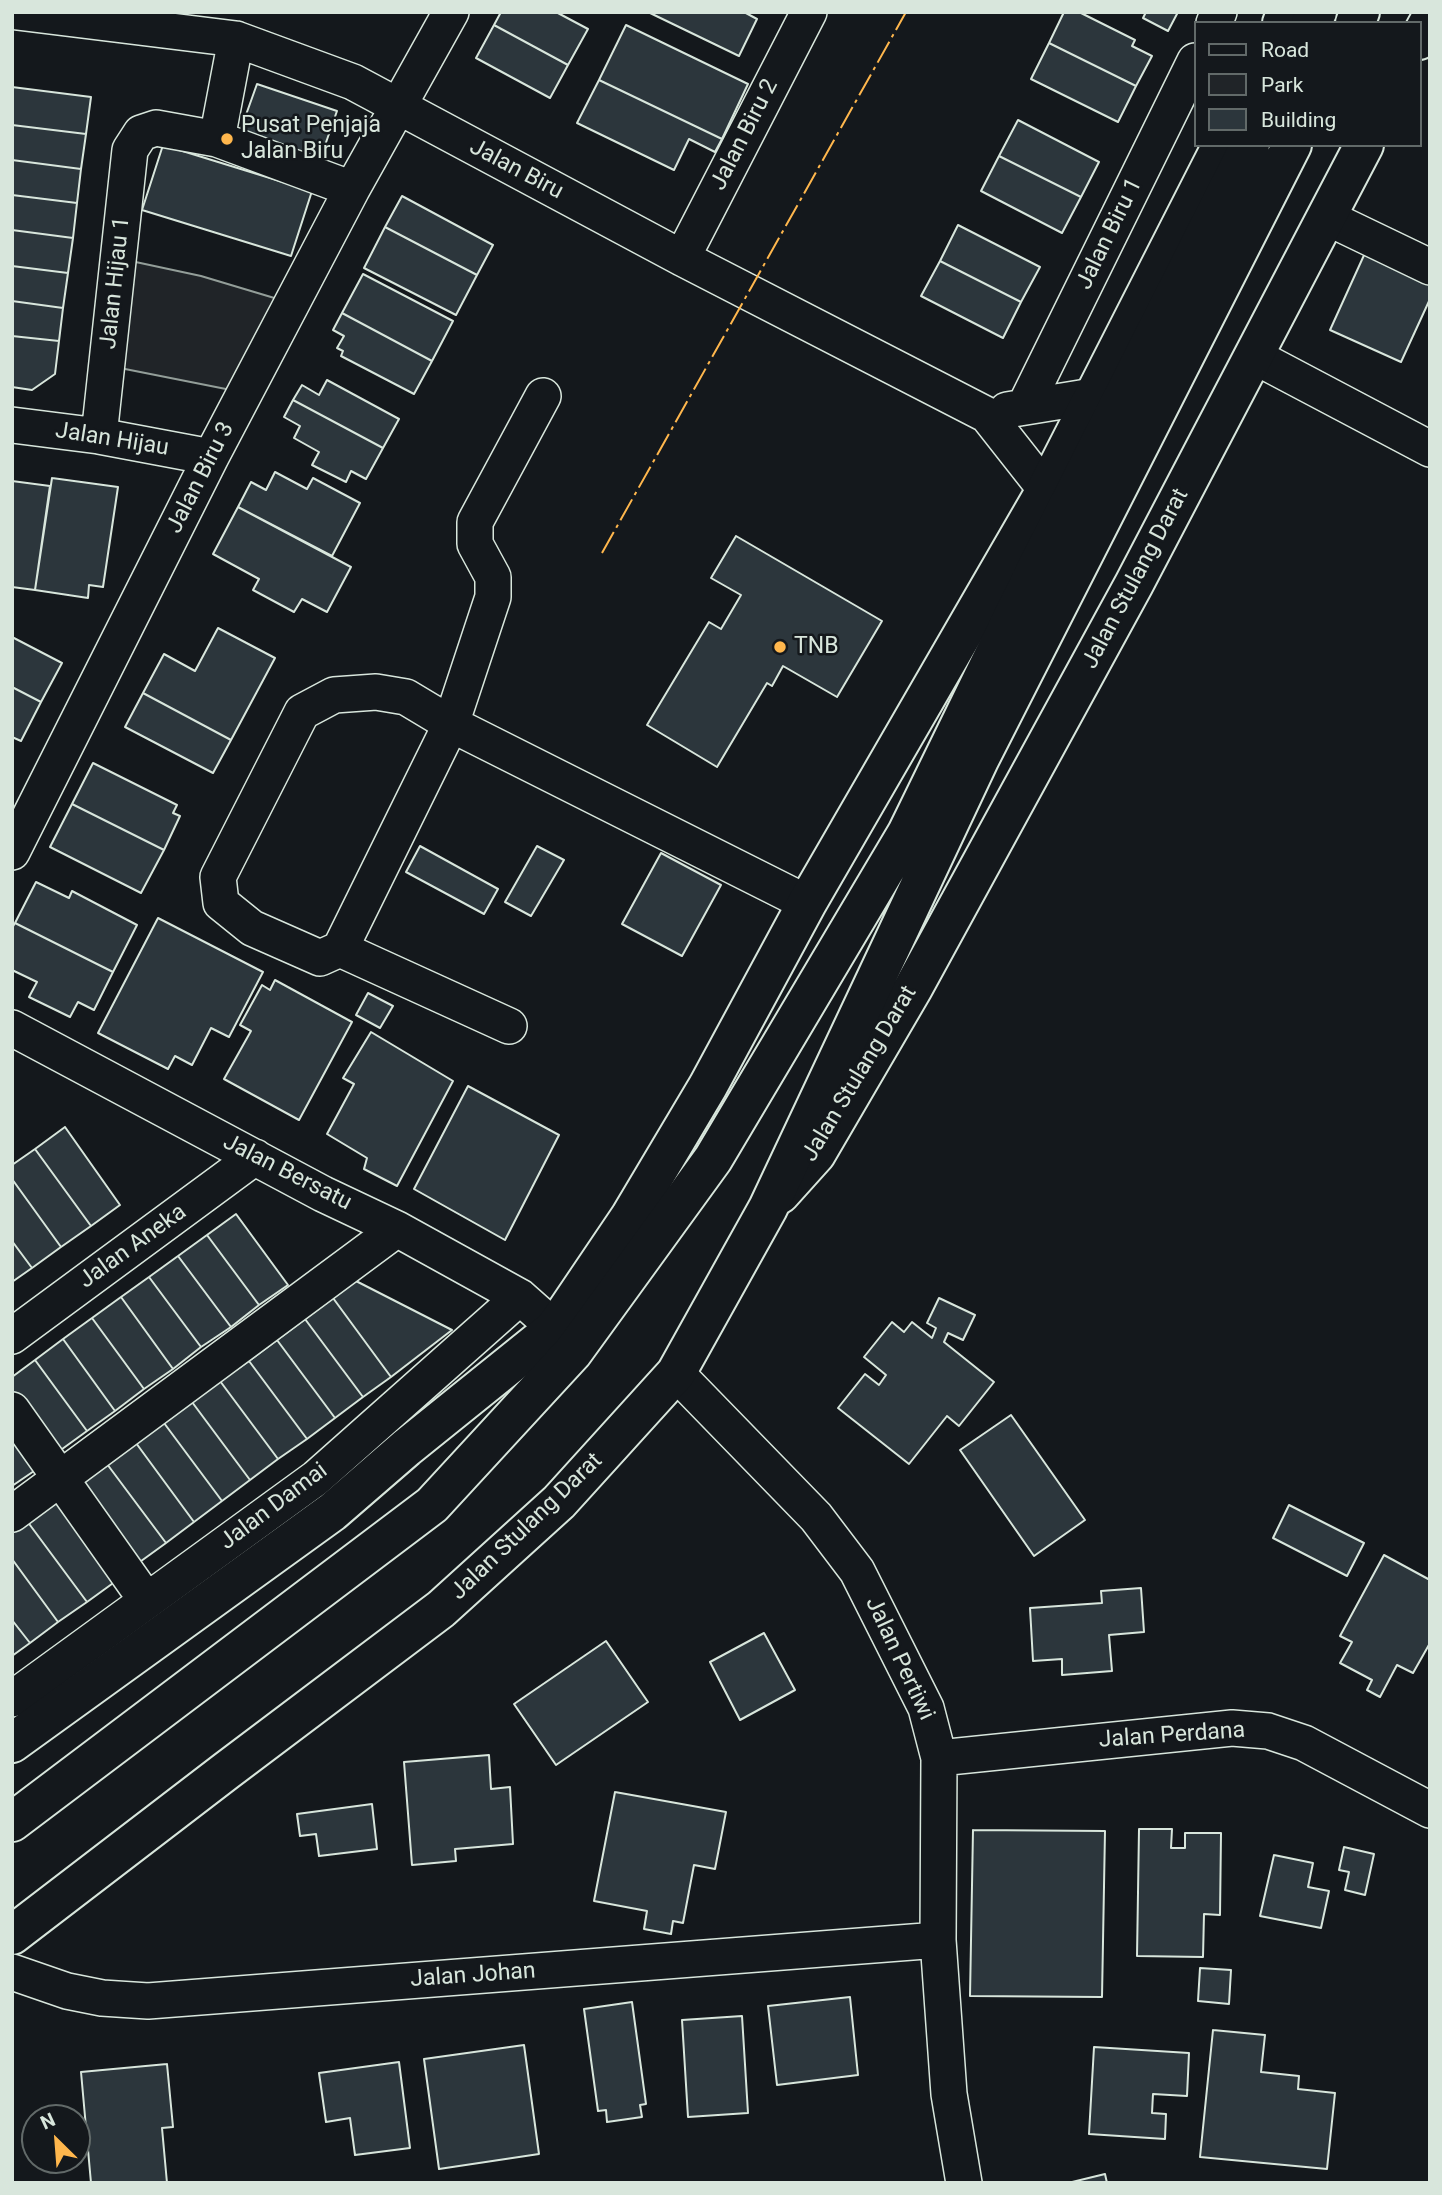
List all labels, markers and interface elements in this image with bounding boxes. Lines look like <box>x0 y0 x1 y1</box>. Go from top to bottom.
legend <box>1194 21 1421 147</box>
text: Road <box>1261 38 1309 62</box>
text: Park <box>1261 73 1303 97</box>
street label: Jalan Biru 2 <box>705 75 785 195</box>
text: Building <box>1261 108 1336 132</box>
place label: Pusat Penjaja Jalan Biru <box>241 112 381 166</box>
marker: Pusat Penjaja Jalan Biru <box>219 131 235 147</box>
street label: Jalan Biru <box>464 134 568 206</box>
street label: Jalan Biru 1 <box>1071 174 1149 294</box>
street label: Jalan Hijau 1 <box>95 215 137 351</box>
street label: Jalan Hijau <box>53 417 171 463</box>
street label: Jalan Biru 3 <box>161 418 241 538</box>
street label: Jalan Stulang Darat <box>1077 484 1195 674</box>
place label: TNB <box>794 633 838 661</box>
marker: TNB <box>772 639 788 655</box>
street label: Jalan Stulang Darat <box>797 981 923 1167</box>
street label: Jalan Bersatu <box>218 1129 356 1217</box>
street label: Jalan Aneka <box>74 1199 192 1295</box>
street label: Jalan Stulang Darat <box>445 1448 609 1606</box>
street label: Jalan Damai <box>215 1458 333 1556</box>
street label: Jalan Pertiwi <box>858 1593 940 1725</box>
street label: Jalan Perdana <box>1098 1717 1246 1755</box>
street label: Jalan Johan <box>409 1958 537 1994</box>
north arrow <box>21 2104 91 2174</box>
text: N <box>37 2108 59 2135</box>

